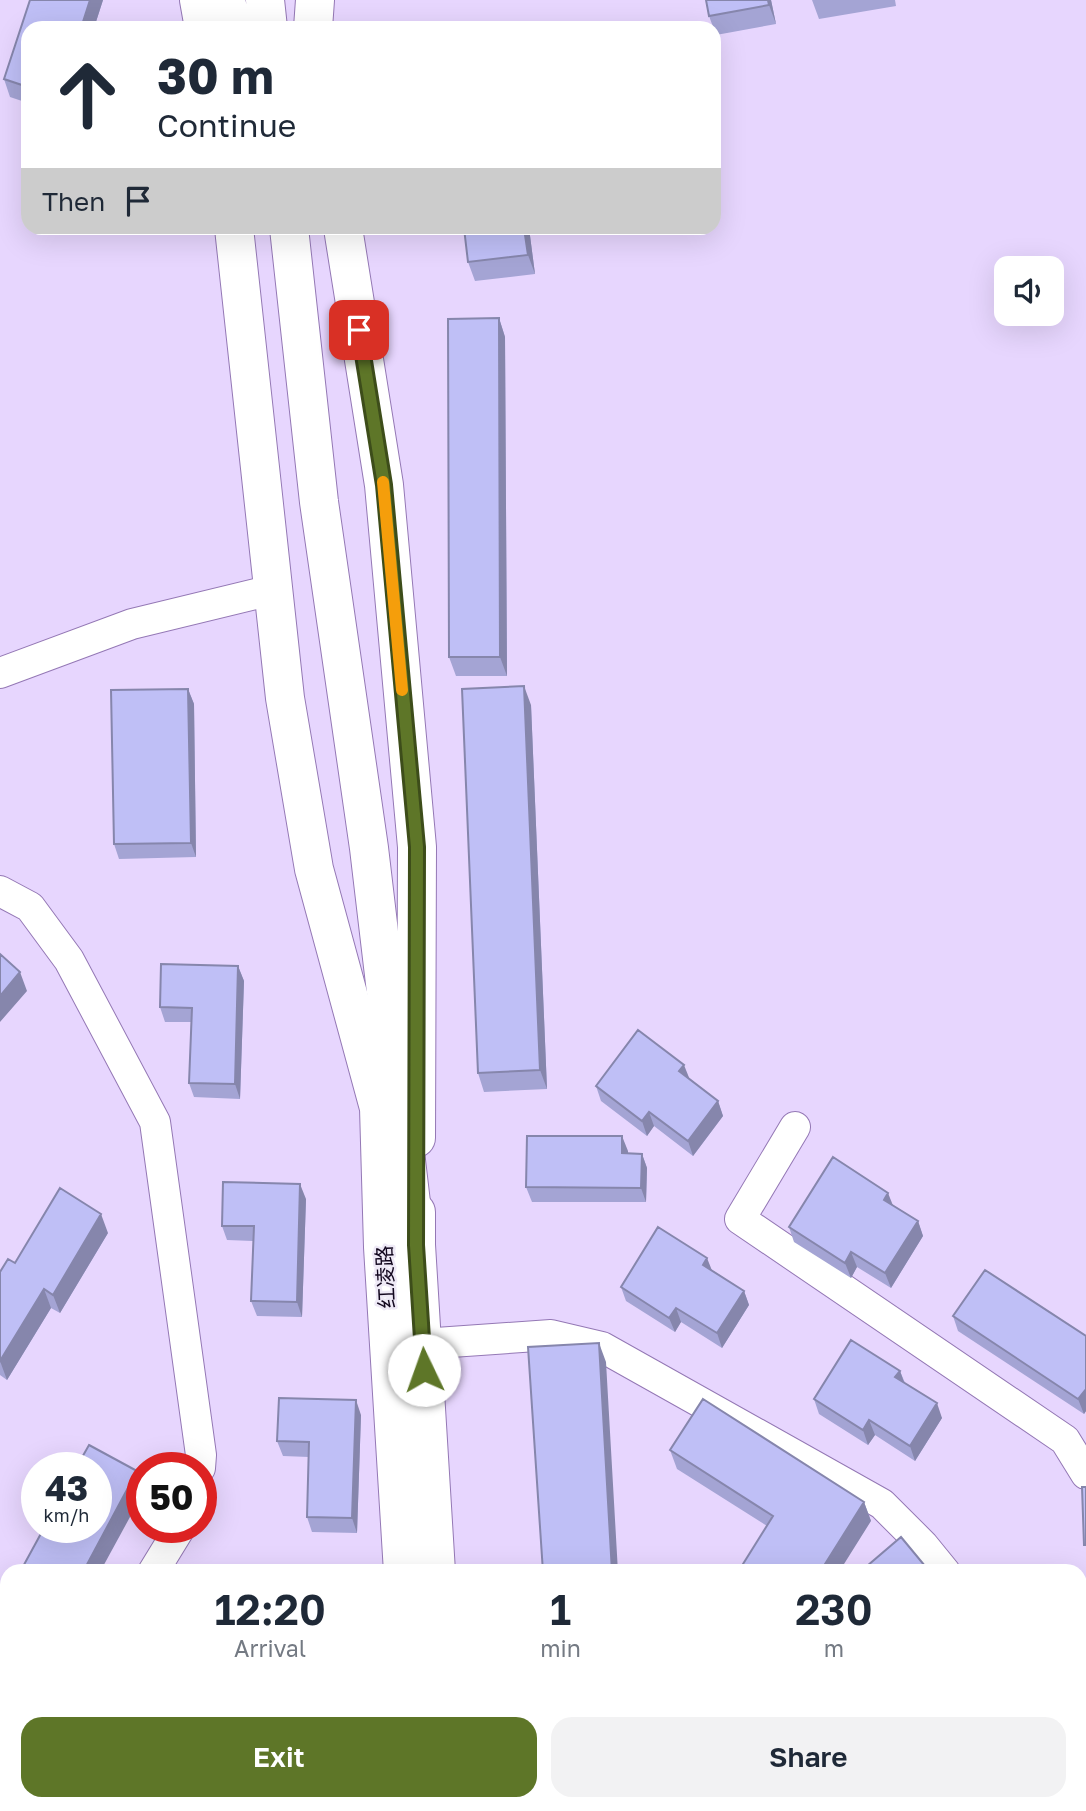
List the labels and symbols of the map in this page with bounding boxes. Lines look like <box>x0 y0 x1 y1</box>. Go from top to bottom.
pin <box>329 300 389 360</box>
street label: 红凌路 <box>370 1245 400 1309</box>
position arrow <box>387 1333 461 1407</box>
speed limit sign: 50 <box>126 1452 217 1543</box>

